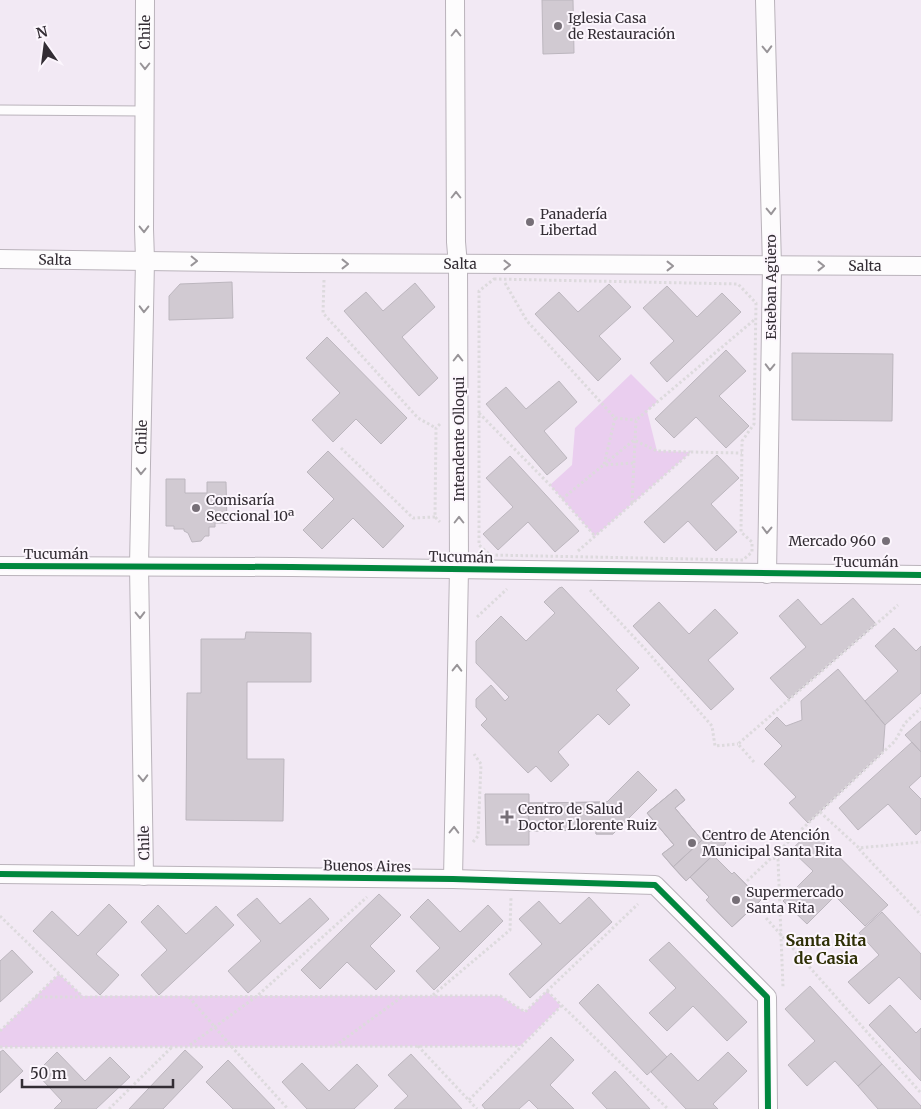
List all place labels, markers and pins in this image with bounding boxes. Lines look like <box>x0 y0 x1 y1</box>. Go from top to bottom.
place label: Iglesia Casa de Restauración <box>568 9 675 43</box>
marker: Iglesia Casa de Restauración <box>552 20 564 32</box>
place label: Panadería Libertad <box>540 205 608 239</box>
marker: Panadería Libertad <box>524 216 536 228</box>
place label: Comisaría Seccional 10ª <box>206 491 295 525</box>
marker: Comisaría Seccional 10ª <box>190 502 202 514</box>
place label: Mercado 960 <box>789 532 876 550</box>
marker: Mercado 960 <box>880 535 892 547</box>
place label: Centro de Salud Doctor Llorente Ruiz <box>518 800 657 834</box>
marker: Centro de Salud Doctor Llorente Ruiz <box>500 810 514 824</box>
place label: Centro de Atención Municipal Santa Rita <box>702 826 843 860</box>
marker: Centro de Atención Municipal Santa Rita <box>686 837 698 849</box>
place label: Supermercado Santa Rita <box>746 883 844 917</box>
marker: Supermercado Santa Rita <box>730 894 742 906</box>

